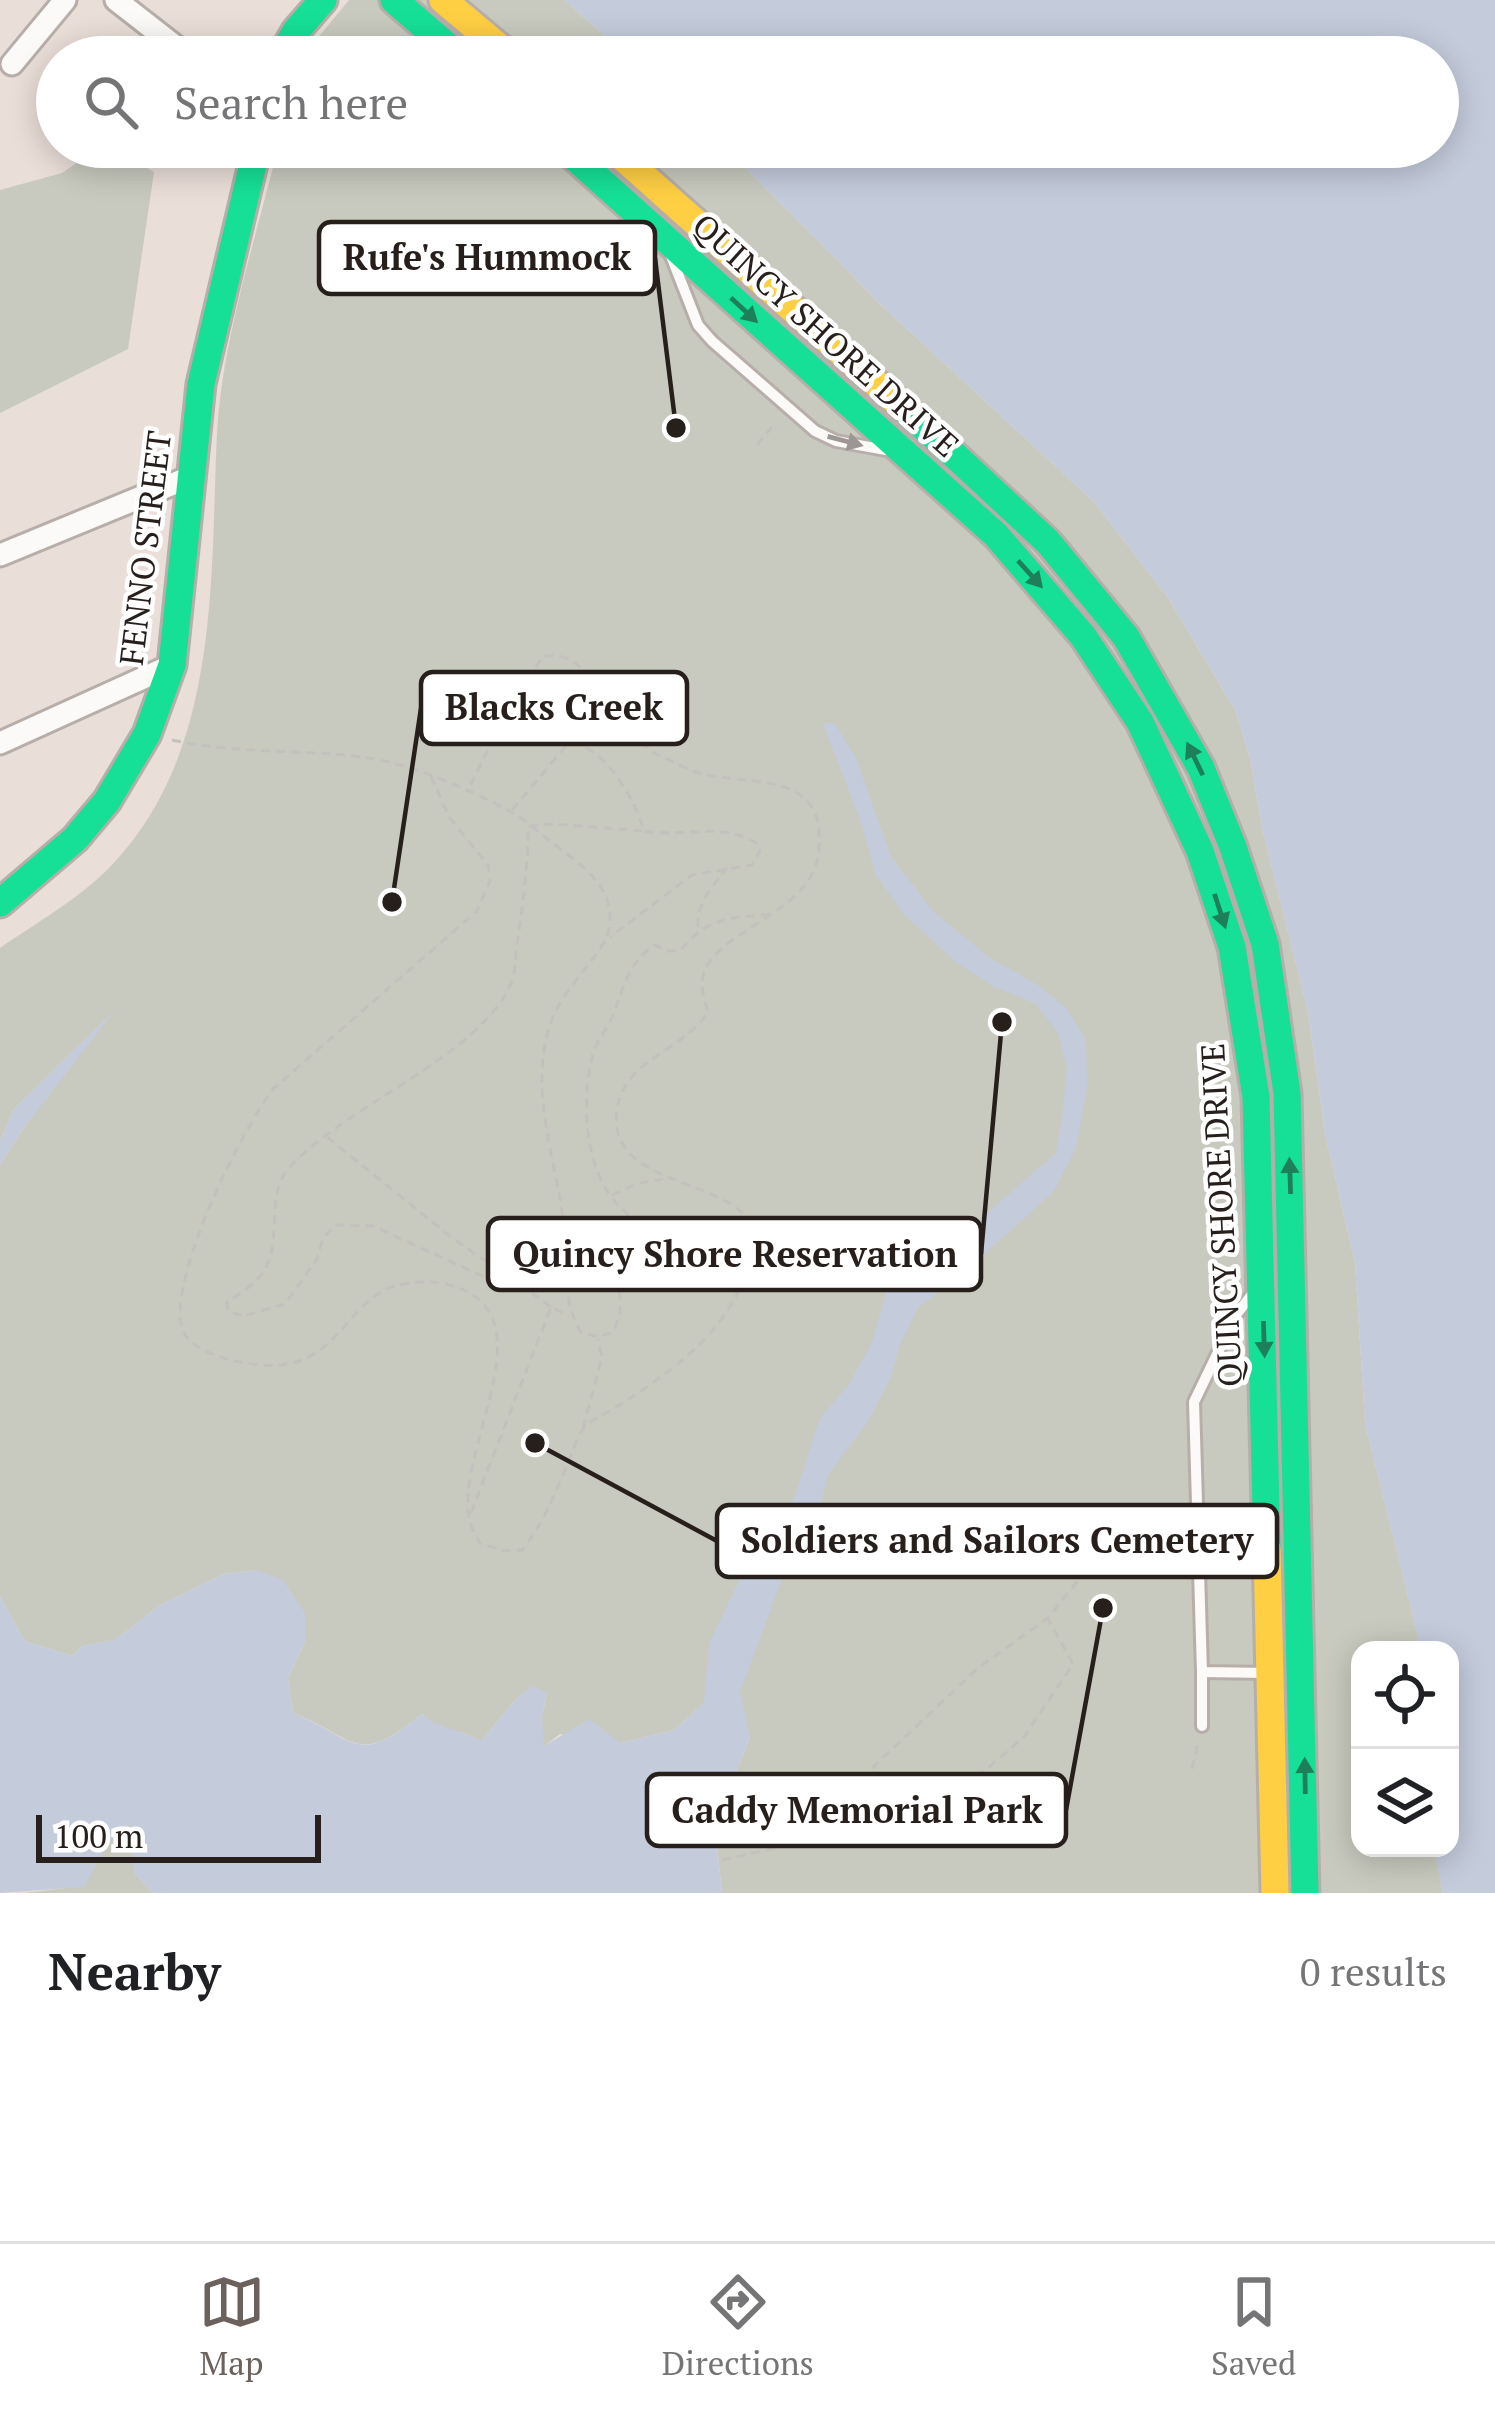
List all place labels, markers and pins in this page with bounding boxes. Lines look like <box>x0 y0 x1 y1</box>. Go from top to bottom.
callout: Rufe's Hummock <box>319 222 655 294</box>
callout: Blacks Creek <box>421 672 687 744</box>
callout: Quincy Shore Reservation <box>488 1218 981 1290</box>
callout: Soldiers and Sailors Cemetery <box>717 1505 1277 1577</box>
callout: Caddy Memorial Park <box>647 1774 1066 1846</box>

